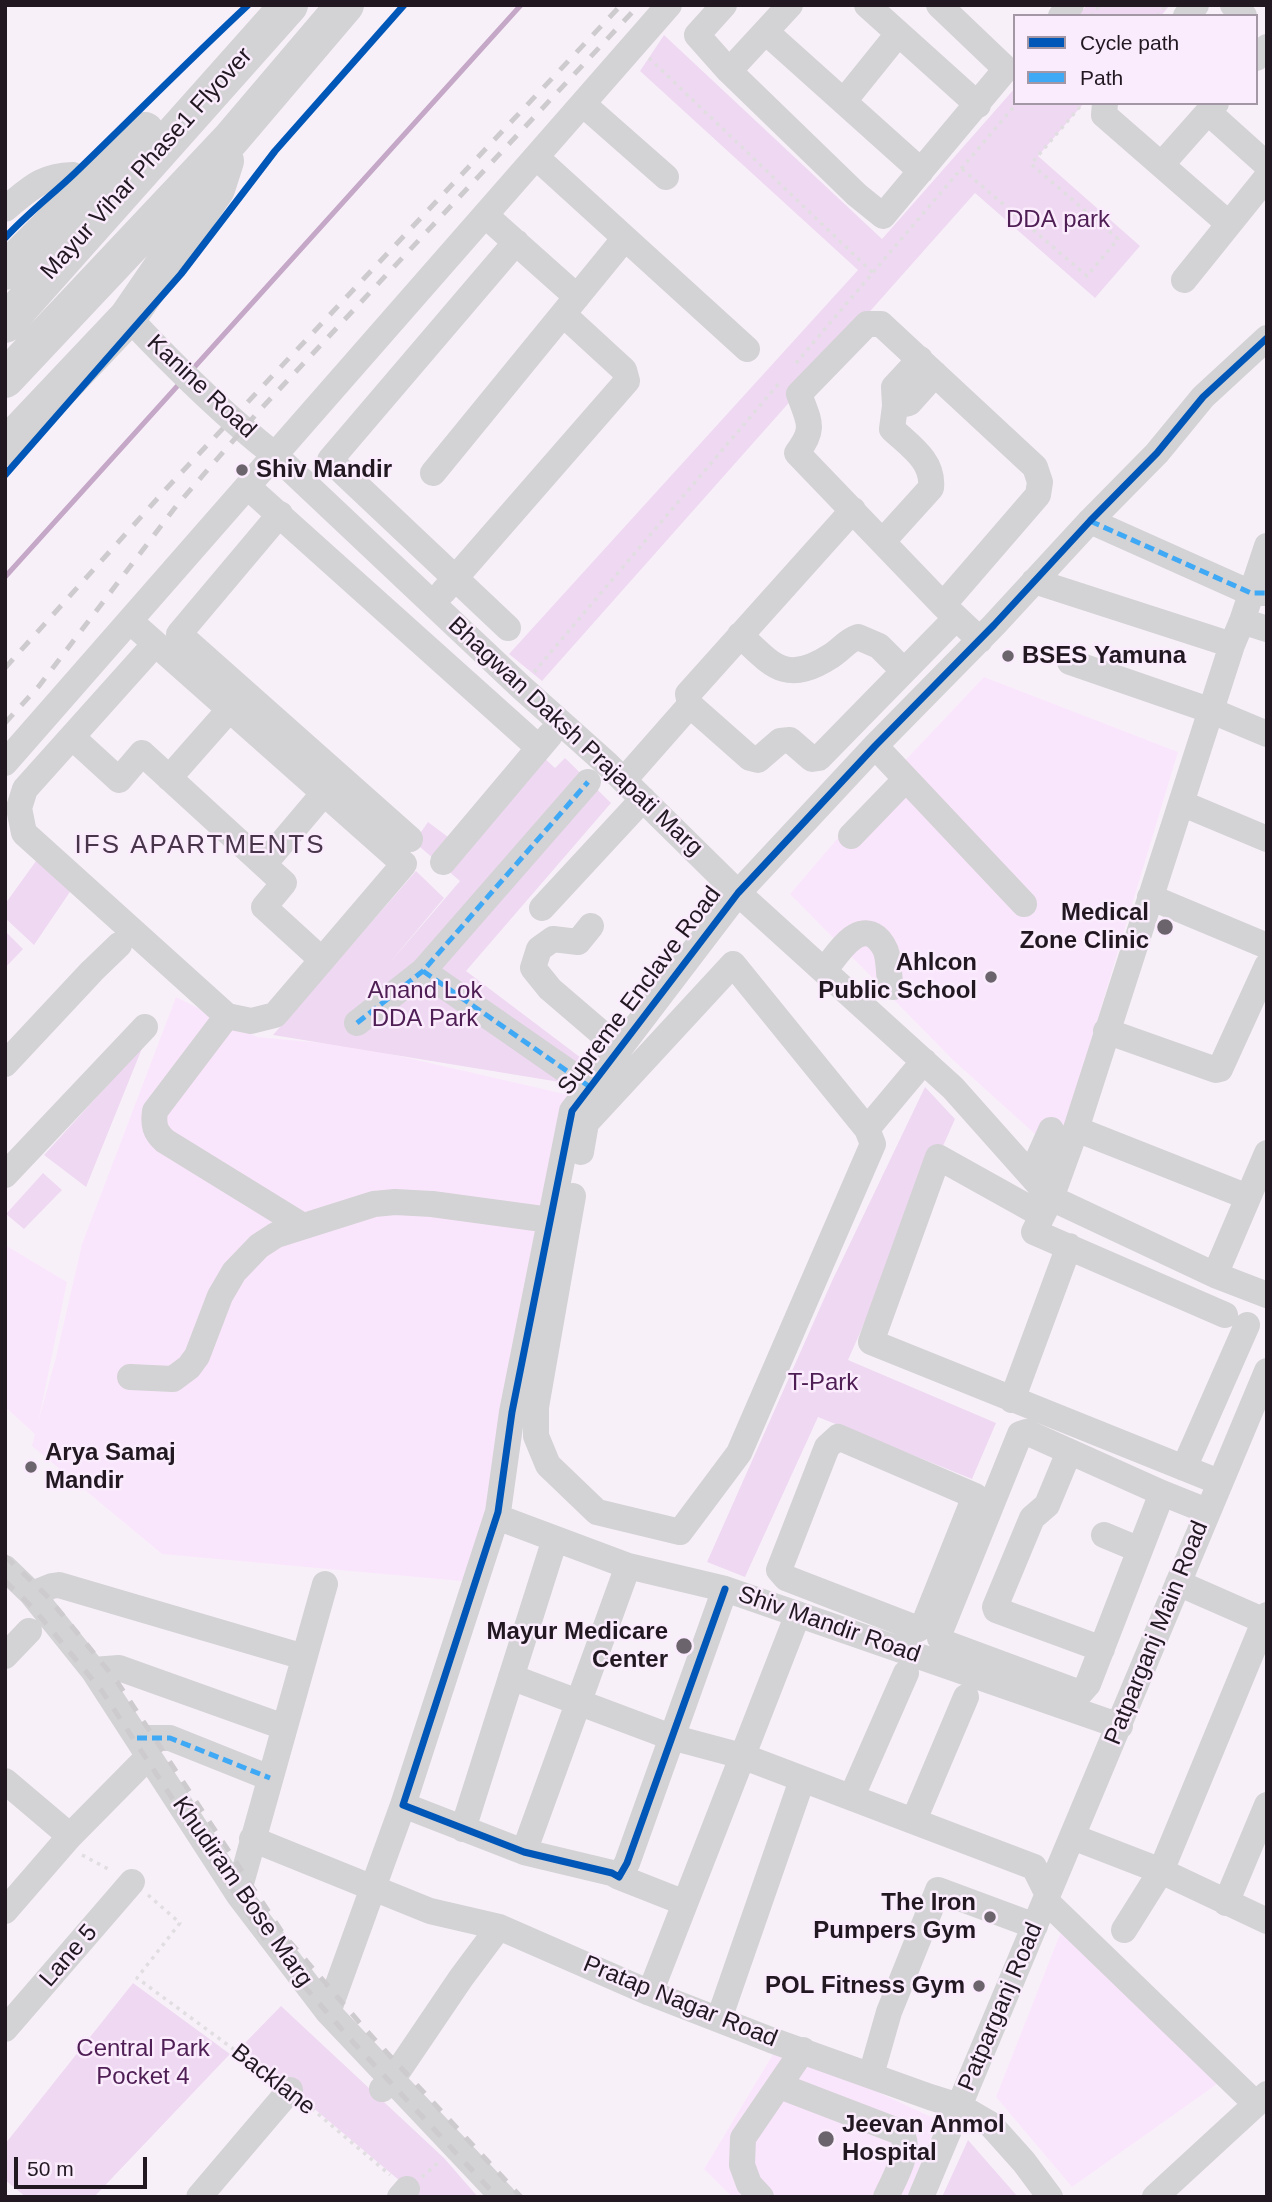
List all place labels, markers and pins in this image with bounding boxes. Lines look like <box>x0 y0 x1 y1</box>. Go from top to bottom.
place label: Shiv Mandir <box>256 456 392 484</box>
marker: Shiv Mandir <box>234 462 250 478</box>
place label: BSES Yamuna <box>1022 642 1186 670</box>
marker: BSES Yamuna <box>1000 648 1016 664</box>
place label: Medical Zone Clinic <box>1020 899 1149 955</box>
marker: Medical Zone Clinic <box>1155 917 1175 937</box>
place label: Ahlcon Public School <box>818 949 977 1005</box>
marker: Ahlcon Public School <box>983 969 999 985</box>
place label: Arya Samaj Mandir <box>45 1439 176 1495</box>
marker: Arya Samaj Mandir <box>23 1459 39 1475</box>
place label: Mayur Medicare Center <box>487 1618 668 1674</box>
marker: Mayur Medicare Center <box>674 1636 694 1656</box>
place label: The Iron Pumpers Gym <box>813 1889 976 1945</box>
marker: The Iron Pumpers Gym <box>982 1909 998 1925</box>
place label: POL Fitness Gym <box>765 1972 965 2000</box>
marker: POL Fitness Gym <box>971 1978 987 1994</box>
place label: Jeevan Anmol Hospital <box>842 2111 1005 2167</box>
marker: Jeevan Anmol Hospital <box>816 2129 836 2149</box>

